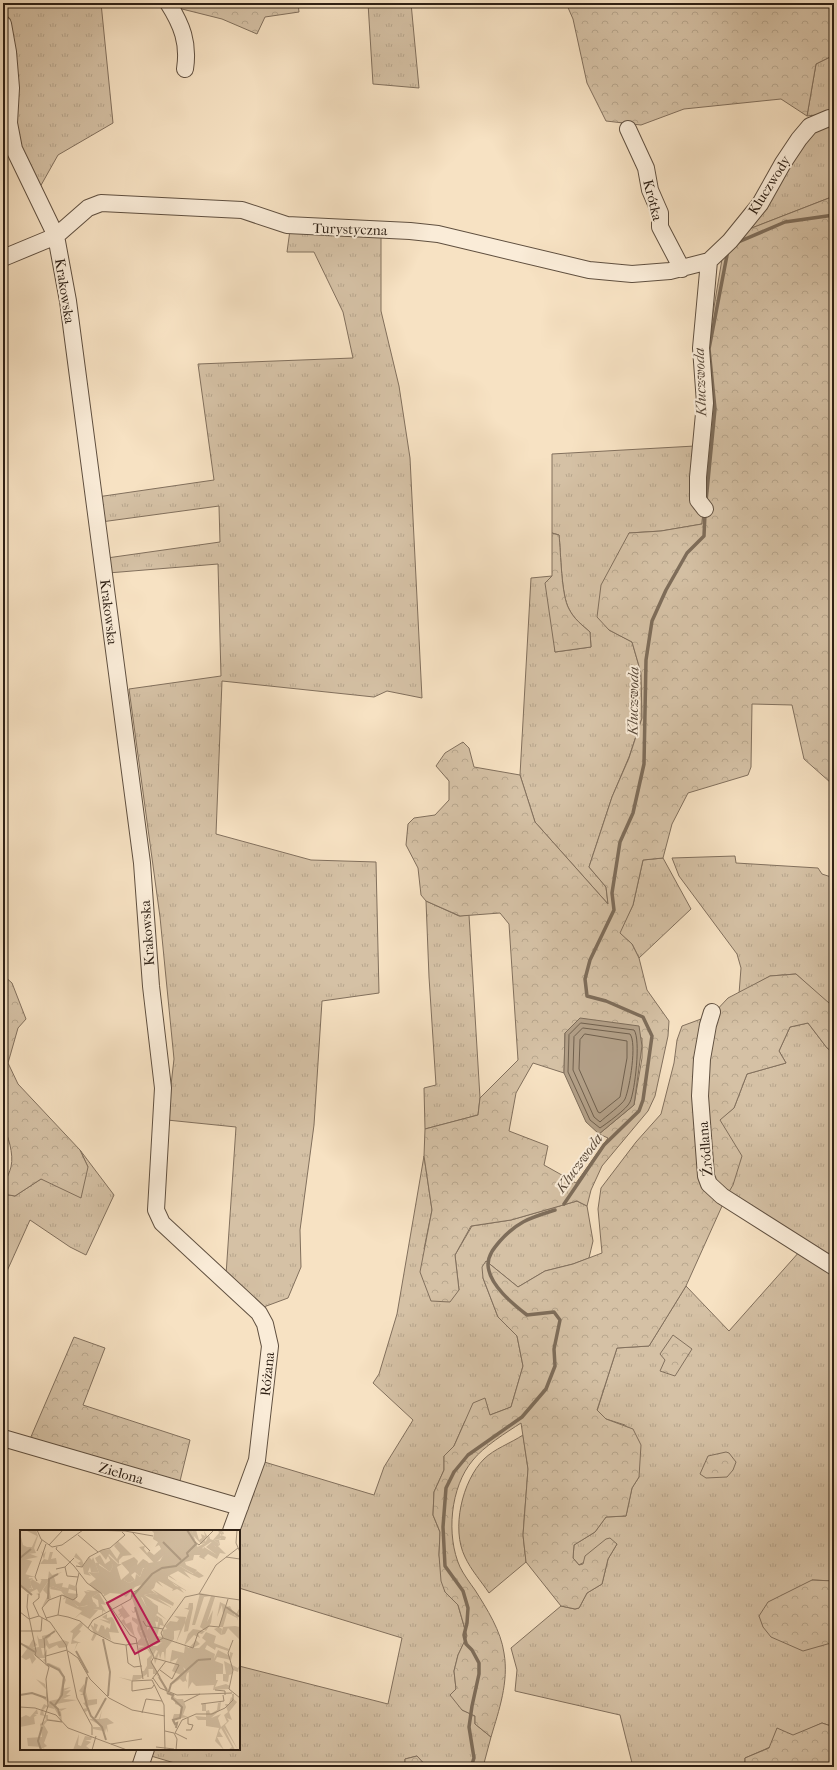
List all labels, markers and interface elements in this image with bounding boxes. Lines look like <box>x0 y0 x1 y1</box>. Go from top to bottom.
street label: Kluczwody <box>745 152 794 218</box>
street label: Krótka <box>639 178 666 223</box>
street label: Turystyczna <box>312 220 388 239</box>
street label: Krakowska <box>51 257 78 325</box>
water label: Kluczwoda <box>690 347 710 418</box>
street label: Krakowska <box>96 578 121 646</box>
water label: Kluczwoda <box>623 666 643 737</box>
street label: Krakowska <box>137 899 158 966</box>
street label: Źródlana <box>694 1120 716 1177</box>
water label: Kluczwoda <box>551 1130 607 1197</box>
street label: Różana <box>257 1351 278 1397</box>
street label: Zielona <box>97 1459 146 1488</box>
inset map <box>20 1530 240 1750</box>

